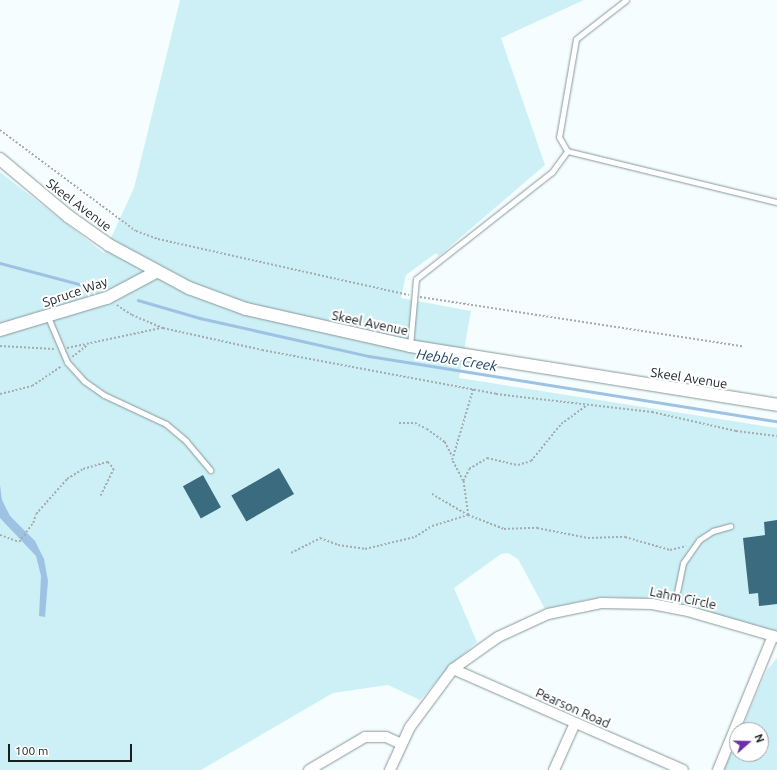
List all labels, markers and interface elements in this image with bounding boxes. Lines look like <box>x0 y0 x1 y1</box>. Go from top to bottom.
street label: Skeel Avenue <box>43 175 115 235</box>
street label: Spruce Way <box>40 274 110 310</box>
street label: Skeel Avenue <box>330 307 410 339</box>
water label: Hebble Creek <box>416 345 498 375</box>
street label: Skeel Avenue <box>649 364 729 392</box>
street label: Lahm Circle <box>648 583 718 613</box>
street label: Pearson Road <box>533 685 613 731</box>
north arrow <box>729 722 769 762</box>
text: N <box>752 732 766 744</box>
scale bar <box>10 736 134 762</box>
text: 100 m <box>15 744 48 757</box>

